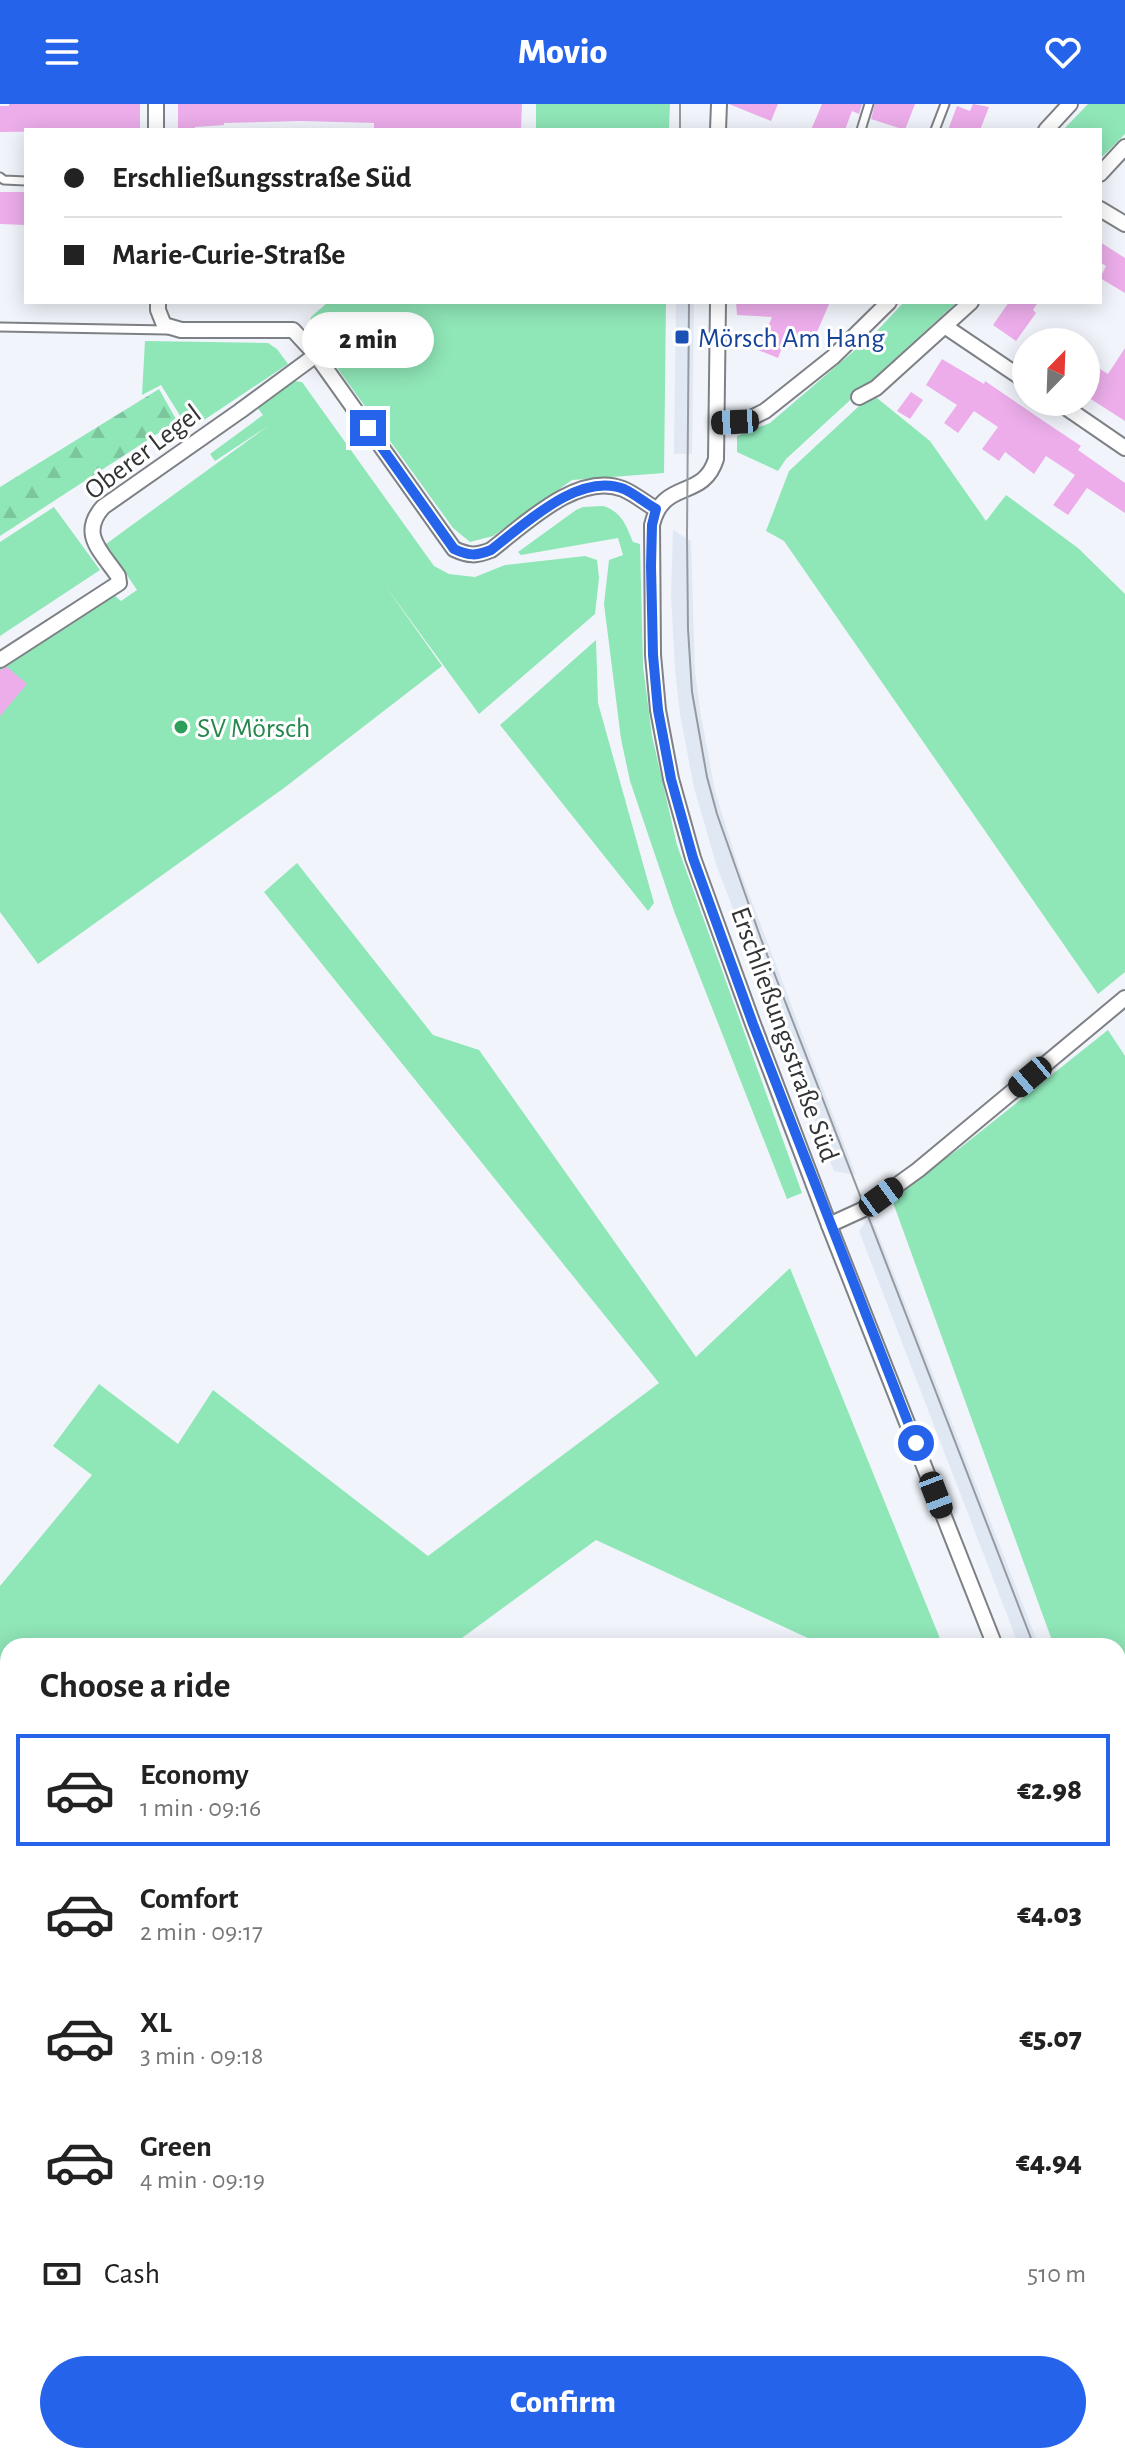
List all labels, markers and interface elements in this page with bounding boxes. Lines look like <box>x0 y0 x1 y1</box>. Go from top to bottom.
icon: menu <box>40 30 84 74</box>
icon: heart <box>1041 30 1085 74</box>
text: Movio <box>518 34 607 70</box>
text: Erschließungsstraße Süd <box>112 163 412 193</box>
text: Marie-Curie-Straße <box>112 240 345 270</box>
callout: 2 min <box>302 312 434 368</box>
place label: Mörsch Am Hang <box>698 325 885 353</box>
text: 2 min <box>339 327 397 353</box>
marker: Mörsch Am Hang <box>673 328 691 346</box>
north arrow <box>1012 328 1100 416</box>
map controls <box>1012 328 1100 416</box>
street label: Oberer Legel <box>80 400 207 505</box>
car <box>710 409 760 435</box>
route end <box>350 410 386 446</box>
place label: SV Mörsch <box>197 715 310 743</box>
marker: SV Mörsch <box>172 718 190 736</box>
street label: Erschließungsstraße Süd <box>725 904 843 1166</box>
car <box>1004 1052 1056 1102</box>
car <box>855 1173 907 1221</box>
route start <box>898 1425 934 1461</box>
car <box>916 1468 956 1522</box>
text: Choose a ride <box>40 1668 230 1704</box>
icon: car <box>44 1754 116 1826</box>
text: Economy <box>140 1760 249 1790</box>
text: €2.98 <box>1017 1775 1082 1805</box>
text: 1 min · 09:16 <box>140 1795 261 1821</box>
icon: car <box>44 1878 116 1950</box>
text: Comfort <box>140 1884 239 1914</box>
text: €4.03 <box>1017 1899 1082 1929</box>
text: 2 min · 09:17 <box>140 1919 263 1945</box>
icon: car <box>44 2002 116 2074</box>
text: XL <box>140 2008 172 2038</box>
text: €5.07 <box>1020 2023 1082 2053</box>
text: 3 min · 09:18 <box>140 2043 263 2069</box>
icon: car <box>44 2126 116 2198</box>
text: Green <box>140 2132 212 2162</box>
text: €4.94 <box>1016 2147 1082 2177</box>
text: 4 min · 09:19 <box>140 2167 265 2193</box>
icon: cash <box>40 2252 84 2296</box>
text: Cash <box>104 2259 160 2289</box>
text: 510 m <box>1027 2261 1086 2287</box>
button: Confirm <box>40 2356 1086 2448</box>

